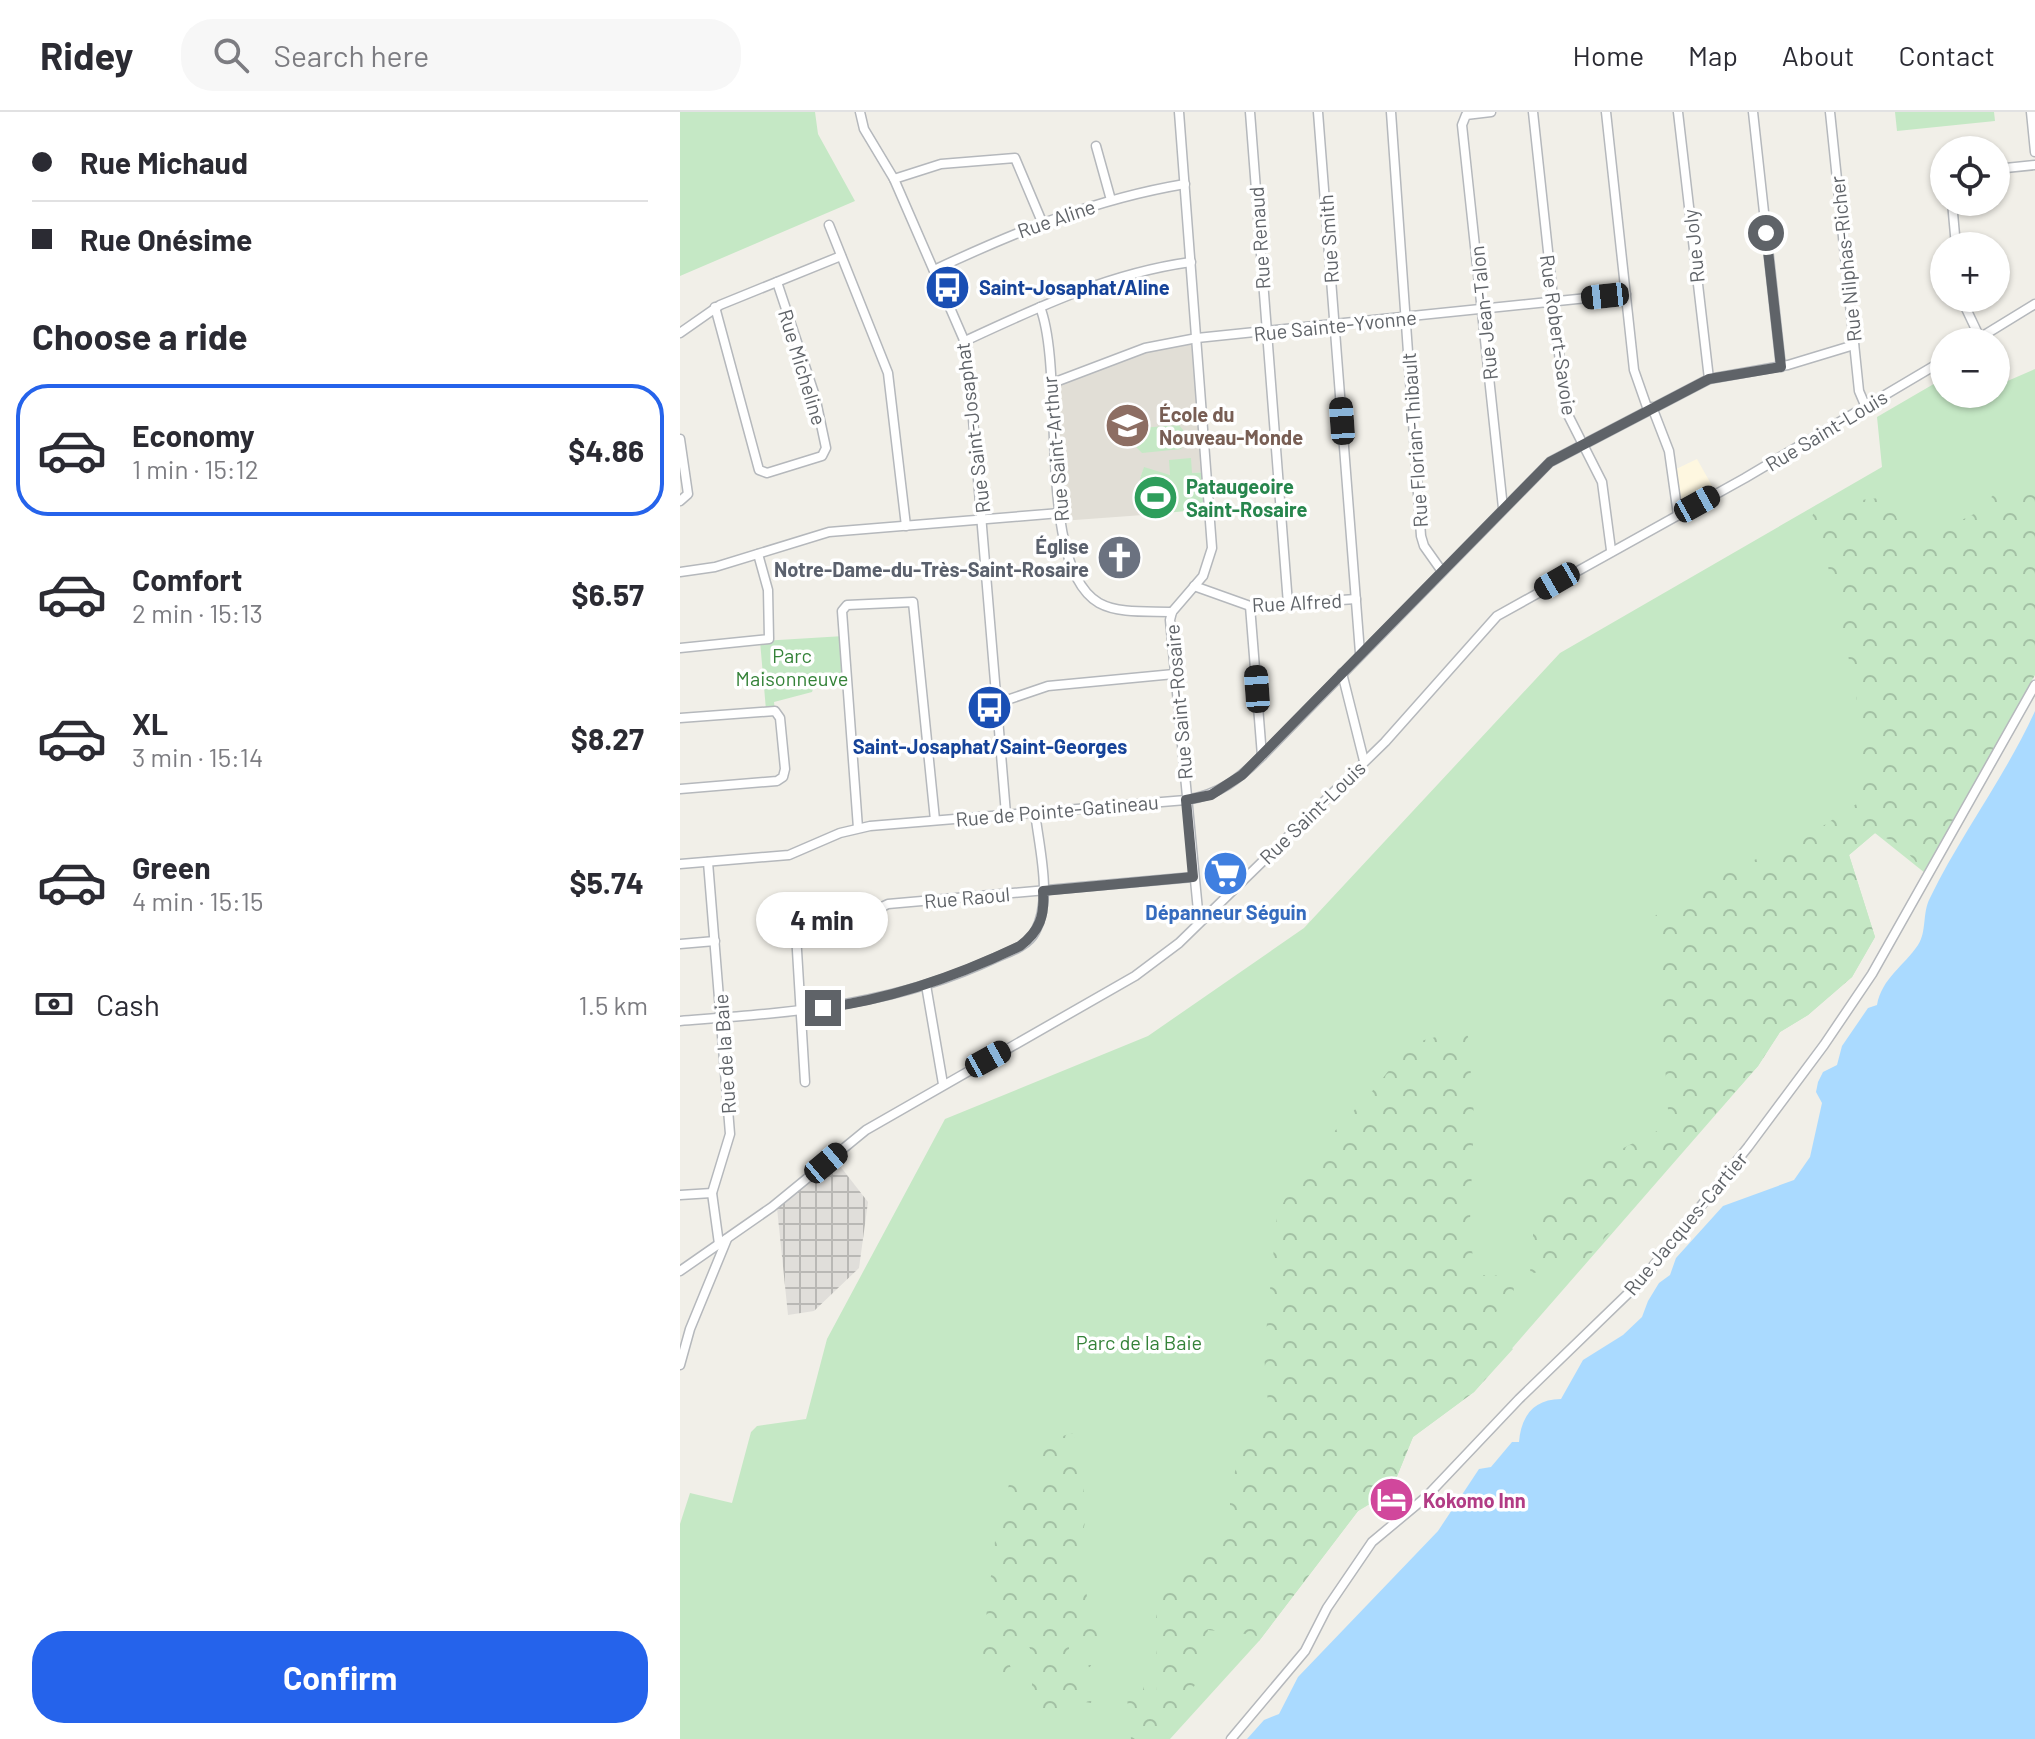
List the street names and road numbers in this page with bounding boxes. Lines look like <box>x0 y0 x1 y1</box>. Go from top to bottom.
street label: Rue Nilphas-Richer <box>1824 175 1866 343</box>
street label: Rue Renaud <box>1243 186 1275 290</box>
street label: Rue Aline <box>1014 194 1098 242</box>
street label: Rue Smith <box>1313 194 1343 284</box>
street label: Rue Joly <box>1677 208 1709 284</box>
street label: Rue Jean-Talon <box>1464 245 1502 381</box>
street label: Rue Robert-Savoie <box>1536 253 1582 417</box>
street label: Rue Sainte-Yvonne <box>1252 305 1418 345</box>
street label: Rue Micheline <box>774 306 832 428</box>
street label: Rue Saint-Josaphat <box>950 341 994 515</box>
street label: Rue Florian-Thibault <box>1396 352 1432 528</box>
street label: Rue Saint-Arthur <box>1037 375 1073 523</box>
street label: Rue Saint-Louis <box>1761 384 1891 476</box>
street label: Rue Alfred <box>1251 588 1343 616</box>
street label: Rue Saint-Rosaire <box>1159 623 1197 781</box>
street label: Rue Saint-Louis <box>1254 755 1370 869</box>
street label: Rue de Pointe-Gatineau <box>954 789 1160 831</box>
street label: Rue Raoul <box>923 881 1011 913</box>
street label: Rue de la Baie <box>708 993 740 1115</box>
street label: Rue Jacques-Cartier <box>1618 1146 1752 1300</box>

